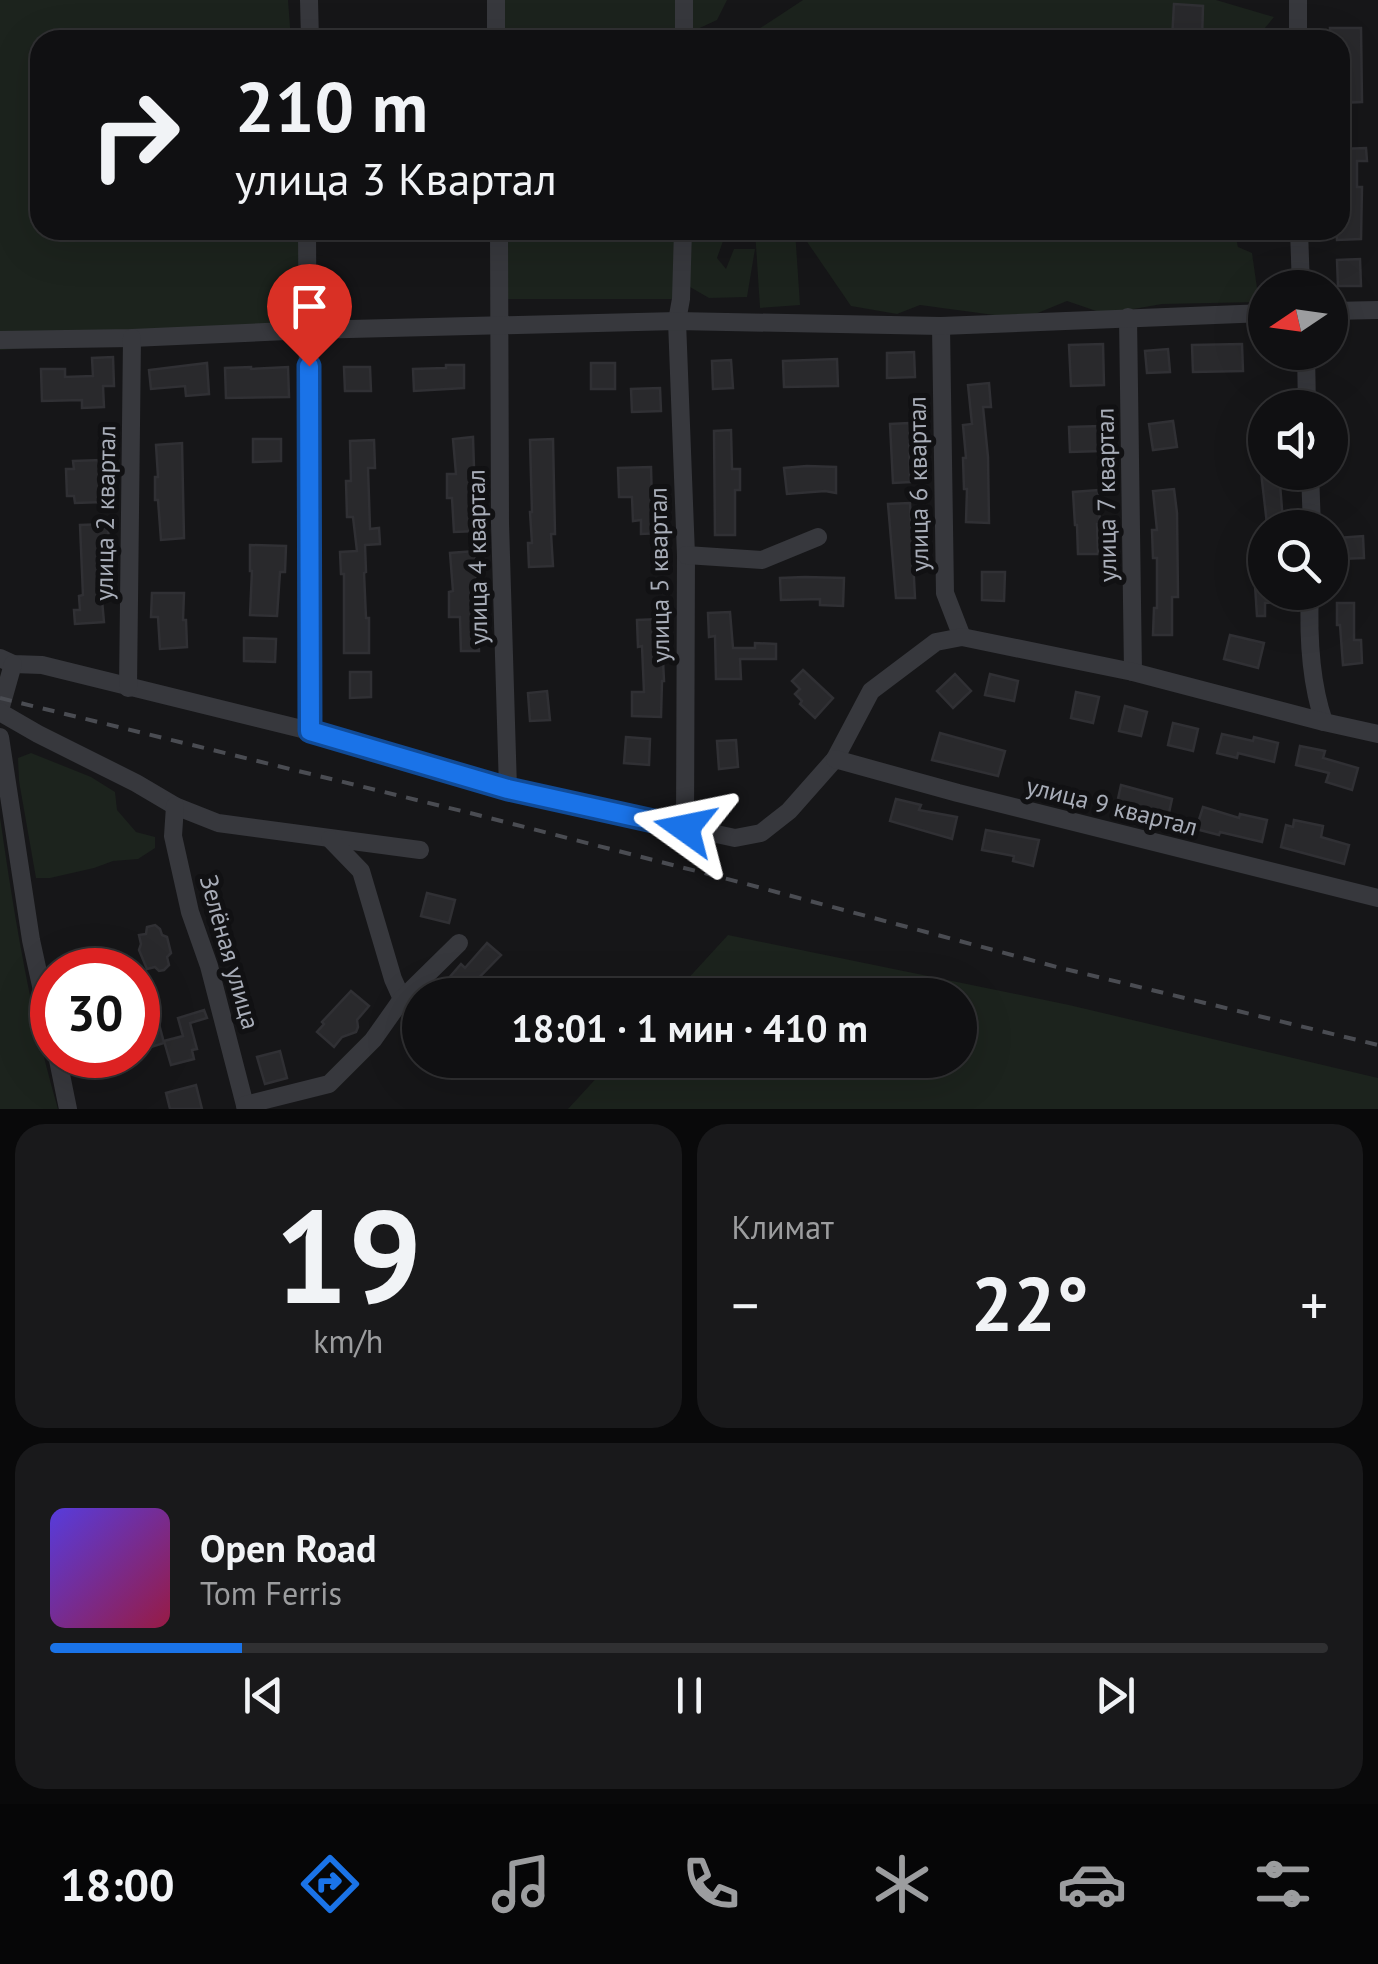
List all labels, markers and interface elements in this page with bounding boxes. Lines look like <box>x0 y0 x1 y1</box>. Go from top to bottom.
text: 210 m <box>235 61 428 151</box>
icon: right <box>70 70 200 200</box>
text: улица 3 Квартал <box>235 149 557 207</box>
pin <box>267 264 352 367</box>
north arrow <box>1248 270 1348 370</box>
map controls <box>1248 270 1348 610</box>
icon: arrive <box>282 279 337 334</box>
button: sound <box>1248 390 1348 490</box>
street label: улица 6 квартал <box>900 396 936 572</box>
street label: улица 7 квартал <box>1088 408 1124 582</box>
street label: улица 2 квартал <box>87 425 123 601</box>
street label: улица 4 квартал <box>459 469 495 645</box>
street label: улица 5 квартал <box>641 487 677 663</box>
button: search <box>1248 510 1348 610</box>
street label: улица 9 квартал <box>1023 769 1201 843</box>
position arrow <box>633 776 737 880</box>
street label: Зелёная улица <box>193 871 267 1033</box>
speed limit sign: 30 <box>30 948 160 1078</box>
text: 18:01 · 1 мин · 410 m <box>511 1003 868 1052</box>
text: 19 <box>275 1171 422 1339</box>
text: Климат <box>732 1206 834 1248</box>
text: 22° <box>971 1255 1089 1352</box>
text: − <box>732 1269 759 1340</box>
text: + <box>1300 1269 1328 1340</box>
text: km/h <box>313 1320 383 1362</box>
text: Open Road <box>200 1523 376 1572</box>
text: Tom Ferris <box>200 1572 342 1614</box>
icon: previous <box>236 1668 291 1723</box>
icon: pause <box>662 1668 717 1723</box>
icon: next <box>1088 1668 1143 1723</box>
icon: directions <box>295 1849 365 1919</box>
icon: music <box>486 1849 556 1919</box>
icon: phone <box>676 1849 746 1919</box>
icon: climate <box>867 1849 937 1919</box>
icon: car <box>1057 1849 1127 1919</box>
icon: filters <box>1248 1849 1318 1919</box>
text: 18:00 <box>60 1855 174 1913</box>

